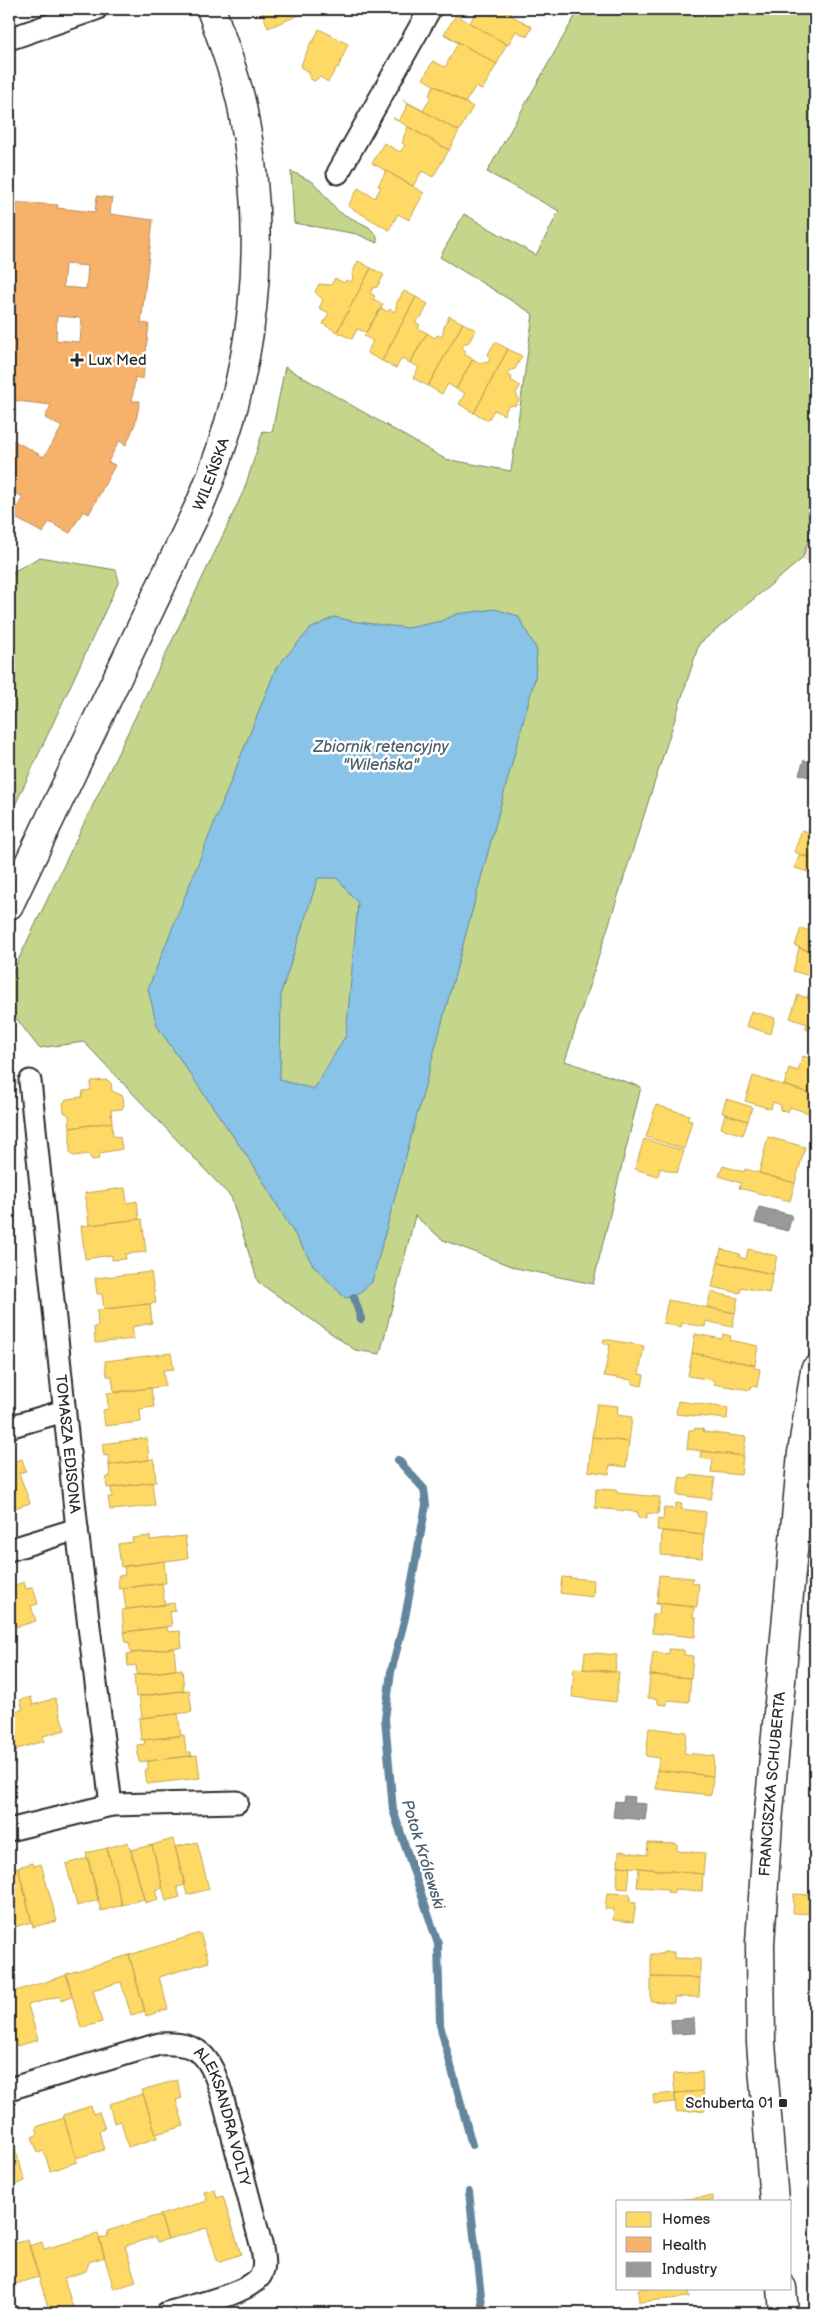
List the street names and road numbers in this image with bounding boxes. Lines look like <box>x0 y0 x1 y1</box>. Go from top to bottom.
street label: WILEŃSKA <box>189 435 234 514</box>
street label: TOMASZA EDISONA <box>51 1374 84 1515</box>
street label: FRANCISZKA SCHUBERTA <box>755 1690 790 1877</box>
street label: ALEKSANDRA VOLTY <box>190 2043 254 2188</box>

